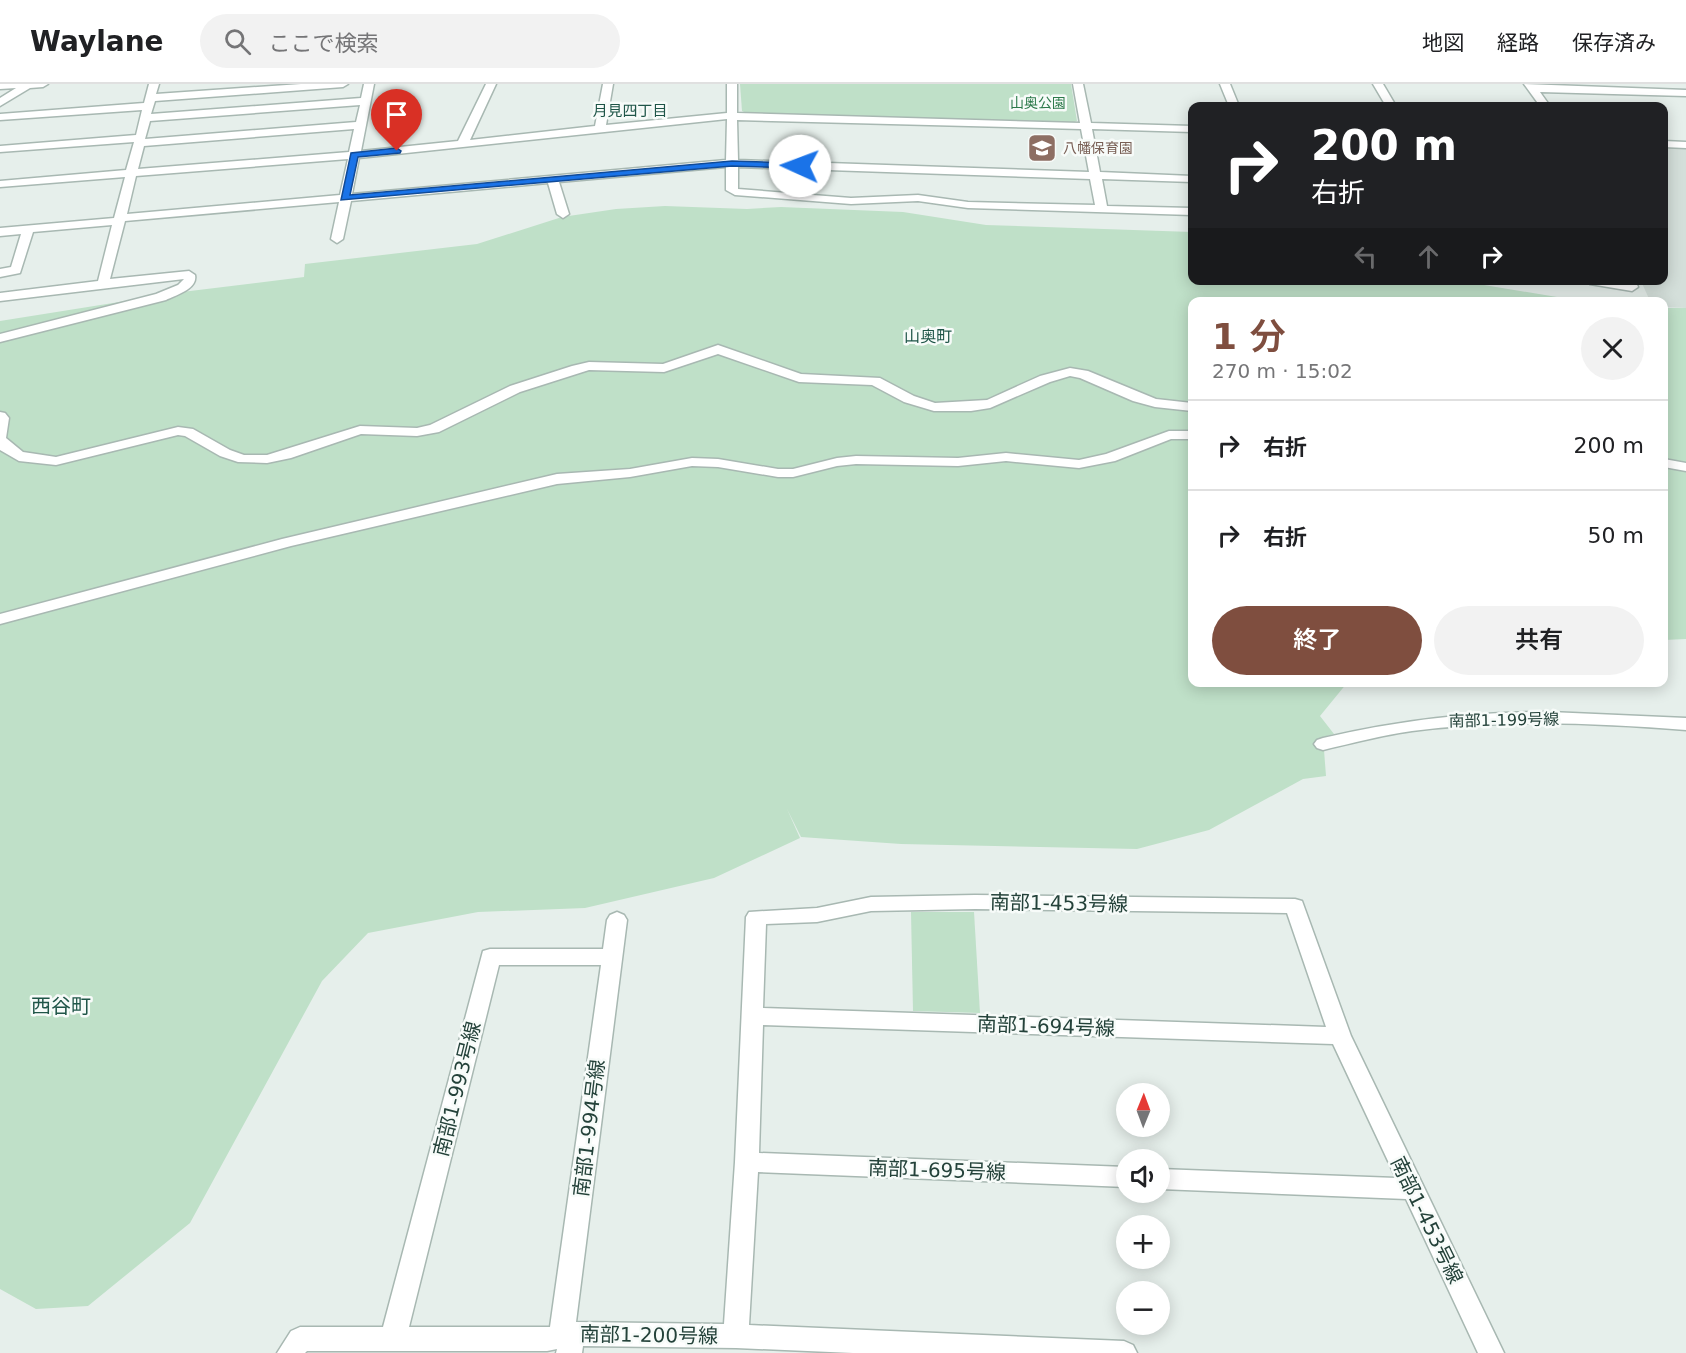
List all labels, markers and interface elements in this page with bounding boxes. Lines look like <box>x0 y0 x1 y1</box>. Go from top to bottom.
search box <box>200 14 620 68</box>
text: Waylane <box>30 25 164 58</box>
icon: search <box>221 25 254 58</box>
text: ここで検索 <box>269 31 379 56</box>
text: 地図 <box>1422 31 1464 55</box>
text: 経路 <box>1497 31 1539 55</box>
text: 保存済み <box>1572 31 1656 55</box>
pin <box>371 89 422 151</box>
park label: 山奥公園 <box>1010 95 1066 111</box>
icon: arrive <box>380 98 413 131</box>
district label: 月見四丁目 <box>592 102 668 120</box>
text: 200 m <box>1311 121 1457 170</box>
icon: right <box>1212 126 1290 204</box>
school or university icon: 八幡保育園 <box>1026 132 1058 164</box>
position arrow <box>768 134 832 198</box>
place label: 八幡保育園 <box>1063 140 1133 156</box>
text: 右折 <box>1311 177 1365 208</box>
icon: left <box>1349 240 1382 273</box>
icon: ahead <box>1412 240 1445 273</box>
icon: right <box>1475 240 1508 273</box>
text: 1 分 <box>1212 316 1286 357</box>
button: close <box>1581 317 1644 380</box>
district label: 山奥町 <box>904 327 952 346</box>
text: 270 m · 15:02 <box>1212 359 1353 383</box>
icon: right <box>1212 429 1245 462</box>
text: 200 m <box>1574 433 1644 458</box>
text: 右折 <box>1263 435 1307 460</box>
icon: right <box>1212 519 1245 552</box>
text: 50 m <box>1588 523 1644 548</box>
text: 右折 <box>1263 525 1307 550</box>
button: 終了 <box>1212 606 1422 675</box>
button: 共有 <box>1434 606 1644 675</box>
street label: 南部1-199号線 <box>1449 710 1559 730</box>
street label: 南部1-453号線 <box>990 890 1128 916</box>
district label: 西谷町 <box>31 994 91 1018</box>
street label: 南部1-694号線 <box>977 1012 1115 1040</box>
street label: 南部1-993号線 <box>429 1019 485 1159</box>
street label: 南部1-994号線 <box>569 1058 609 1198</box>
north arrow <box>1116 1083 1170 1137</box>
map controls <box>1116 1083 1170 1335</box>
button: sound <box>1116 1149 1170 1203</box>
street label: 南部1-453号線 <box>1386 1153 1468 1287</box>
street label: 南部1-695号線 <box>868 1156 1006 1184</box>
button: + <box>1116 1215 1170 1269</box>
button: − <box>1116 1281 1170 1335</box>
street label: 南部1-200号線 <box>580 1322 718 1348</box>

